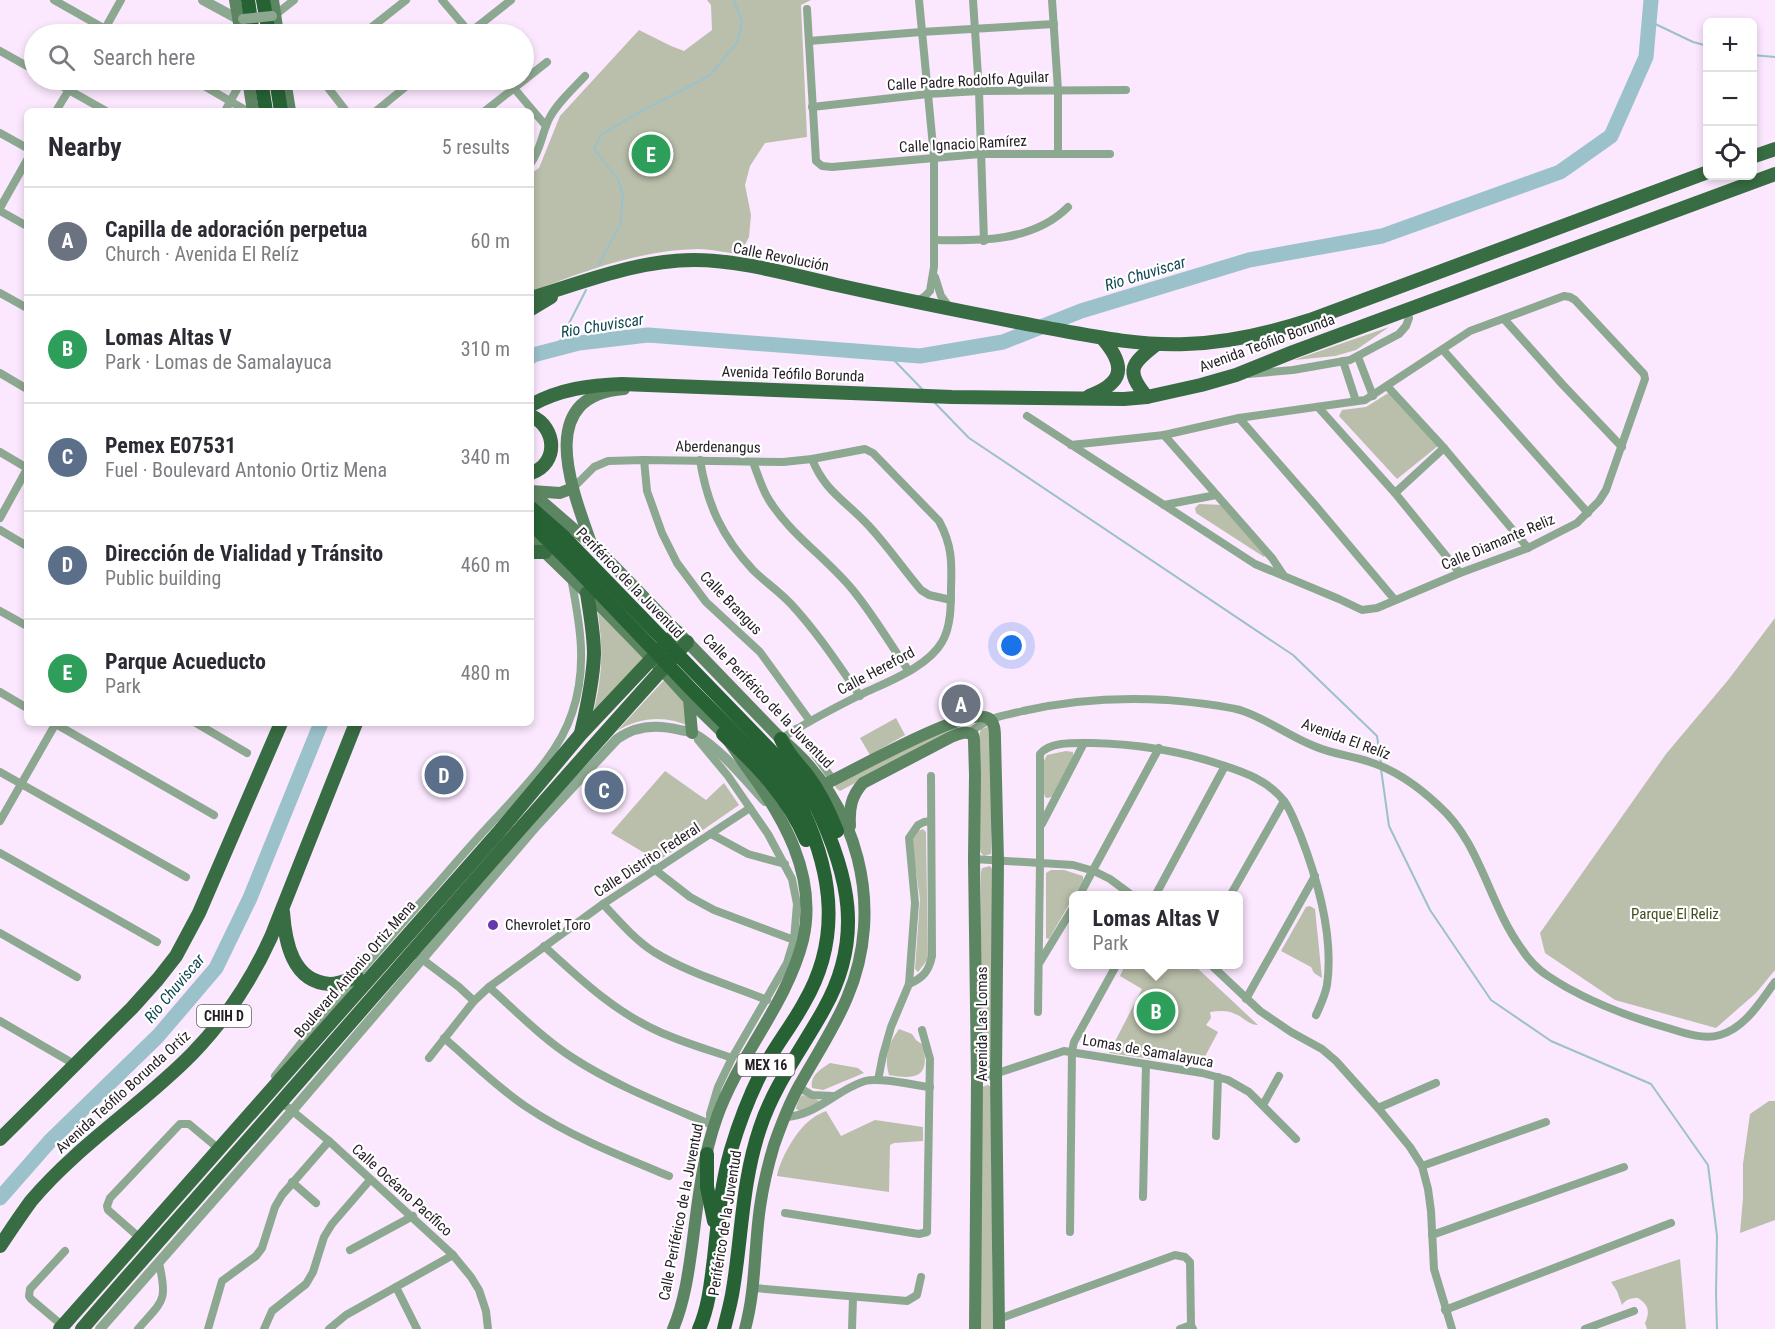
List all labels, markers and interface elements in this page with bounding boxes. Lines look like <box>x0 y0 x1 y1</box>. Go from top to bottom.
map controls <box>1703 18 1757 180</box>
button: + <box>1703 18 1757 72</box>
search box <box>24 24 534 90</box>
icon: search <box>45 41 78 74</box>
text: Search here <box>93 45 195 70</box>
street label: Calle Padre Rodolfo Aguilar <box>886 68 1050 94</box>
button: − <box>1703 72 1757 126</box>
button: locate <box>1703 126 1757 180</box>
text: Nearby <box>48 132 122 162</box>
pin: E <box>632 132 670 176</box>
street label: Calle Ignacio Ramírez <box>899 132 1027 156</box>
text: 5 results <box>442 135 510 159</box>
text: Capilla de adoración perpetua <box>105 217 367 242</box>
text: A <box>62 229 73 253</box>
text: 60 m <box>471 229 510 253</box>
street label: Calle Revolución <box>731 239 831 275</box>
text: Church · Avenida El Relíz <box>105 242 299 266</box>
water label: Rio Chuviscar <box>1102 252 1189 295</box>
water label: Rio Chuviscar <box>559 309 646 341</box>
street label: Avenida Teófilo Borunda <box>1197 310 1337 376</box>
text: Lomas Altas V <box>105 325 232 350</box>
text: B <box>62 337 73 361</box>
text: 310 m <box>461 337 510 361</box>
text: Park · Lomas de Samalayuca <box>105 350 332 374</box>
street label: Avenida Teófilo Borunda <box>721 363 865 385</box>
text: Pemex E07531 <box>105 433 236 458</box>
street label: Aberdenangus <box>675 437 761 457</box>
text: C <box>62 445 73 469</box>
text: 340 m <box>461 445 510 469</box>
text: Fuel · Boulevard Antonio Ortiz Mena <box>105 458 387 482</box>
street label: Calle Diamante Reliz <box>1439 510 1557 574</box>
street label: Periférico de la Juventud <box>572 524 688 642</box>
text: Dirección de Vialidad y Tránsito <box>105 541 383 566</box>
text: D <box>62 553 73 577</box>
text: 460 m <box>461 553 510 577</box>
text: Public building <box>105 566 221 590</box>
street label: Calle Brangus <box>696 567 766 639</box>
street label: Calle Periférico de la Juventud <box>699 630 837 772</box>
your location <box>997 631 1026 660</box>
street label: Calle Hereford <box>834 643 918 699</box>
text: Parque Acueducto <box>105 649 266 674</box>
text: E <box>63 661 72 685</box>
text: 480 m <box>461 661 510 685</box>
text: Park <box>105 674 141 698</box>
pin: A <box>942 682 980 726</box>
street label: Avenida El Relíz <box>1299 715 1393 763</box>
pin: D <box>424 752 464 798</box>
pin: C <box>584 768 624 812</box>
street label: Calle Distrito Federal <box>590 819 704 901</box>
popup <box>1069 891 1243 969</box>
street label: Boulevard Antonio Ortiz Mena <box>290 897 420 1041</box>
park label: Parque El Reliz <box>1631 905 1719 923</box>
text: Lomas Altas V <box>1093 906 1219 931</box>
place label: Chevrolet Toro <box>505 916 591 934</box>
marker: Chevrolet Toro <box>486 918 500 932</box>
text: Park <box>1093 931 1128 955</box>
water label: Rio Chuviscar <box>140 949 209 1026</box>
street label: Avenida Las Lomas <box>973 966 991 1082</box>
pin: B <box>1136 988 1176 1034</box>
road number: CHIH D <box>197 1005 251 1027</box>
street label: Avenida Teófilo Borunda Ortíz <box>52 1027 194 1157</box>
street label: Lomas de Samalayuca <box>1081 1031 1215 1071</box>
road number: MEX 16 <box>738 1054 795 1076</box>
street label: Calle Periférico de la Juventud <box>655 1122 707 1302</box>
street label: Calle Océano Pacífico <box>348 1140 456 1240</box>
street label: Periférico de la Juventud <box>705 1149 745 1297</box>

